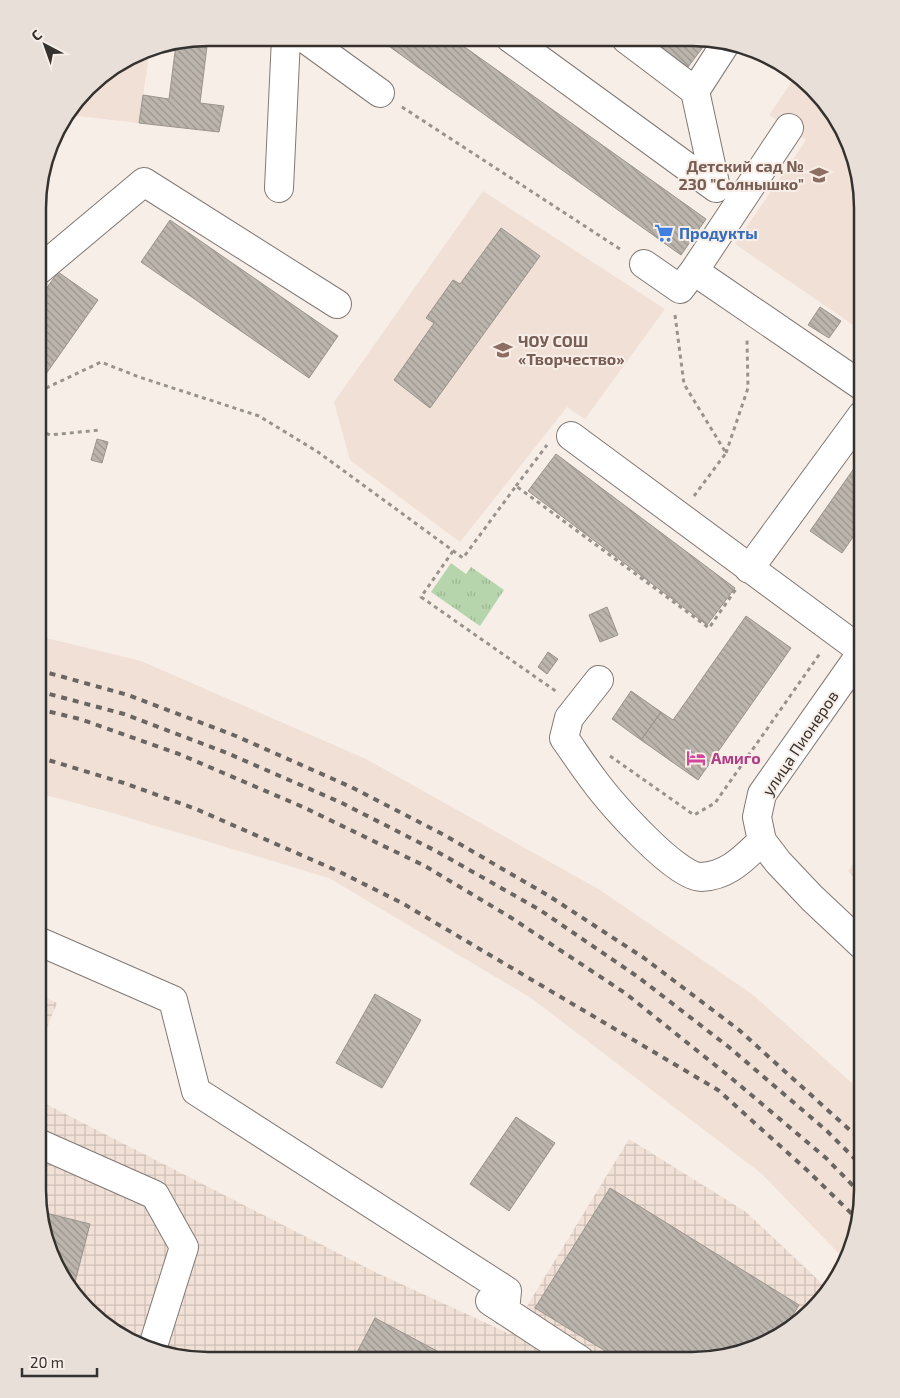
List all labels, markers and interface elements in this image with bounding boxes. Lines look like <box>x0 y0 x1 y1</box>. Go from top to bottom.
north arrow <box>20 20 70 70</box>
text: С <box>27 26 45 44</box>
place label: Детский сад № 230 "Солнышко" <box>678 156 804 193</box>
school or university icon: Детский сад № 230 "Солнышко" <box>808 164 830 186</box>
supermarket icon: Продукты <box>653 222 675 244</box>
place label: Продукты <box>679 223 758 242</box>
place label: ЧОУ СОШ «Творчество» <box>518 331 625 368</box>
school or university icon: ЧОУ СОШ «Творчество» <box>492 339 514 361</box>
street label: улица Пионеров <box>757 687 843 799</box>
hotel icon: Амиго <box>685 747 707 769</box>
place label: Амиго <box>711 748 761 767</box>
scale bar <box>22 1346 98 1378</box>
text: 20 m <box>30 1353 64 1371</box>

